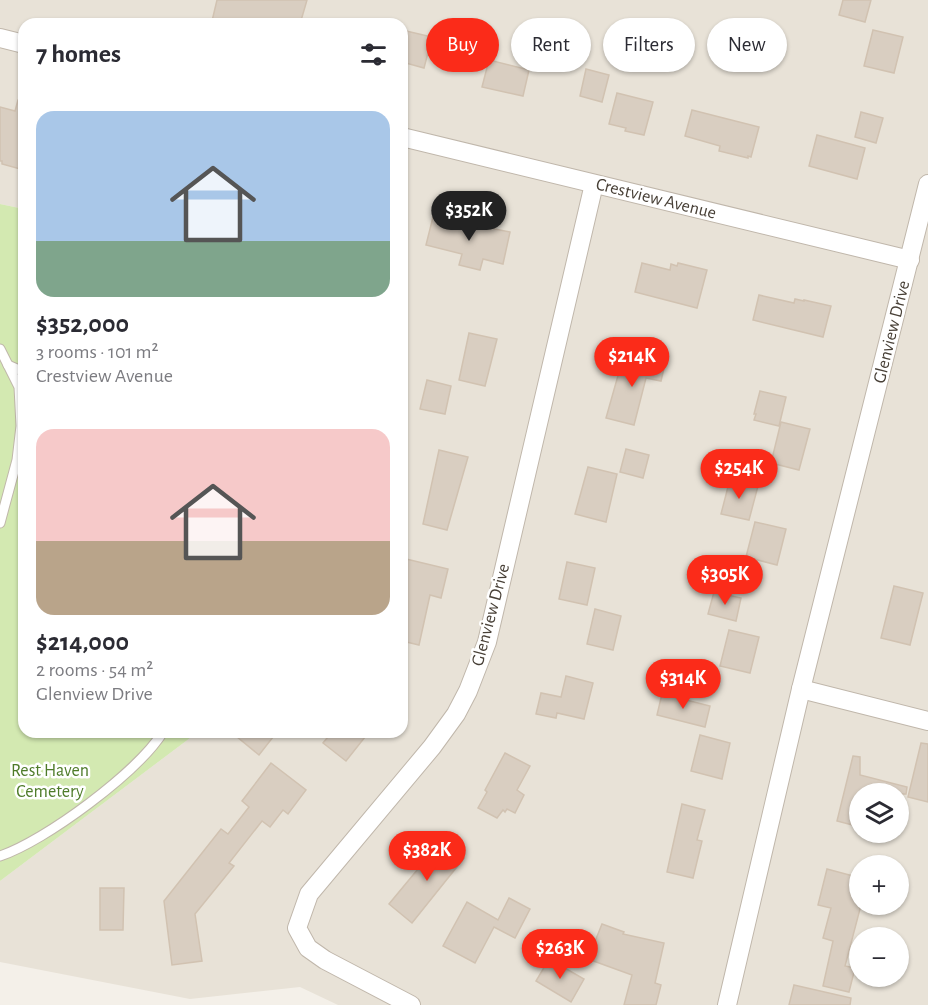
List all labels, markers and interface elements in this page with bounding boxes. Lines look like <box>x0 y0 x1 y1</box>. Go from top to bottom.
chip: Buy <box>426 18 499 72</box>
chip: Rent <box>511 18 591 72</box>
chip: Filters <box>603 18 695 72</box>
chip: New <box>707 18 787 72</box>
icon: filters <box>357 38 390 71</box>
text: 7 homes <box>36 41 121 67</box>
icon: home <box>159 150 267 258</box>
street label: Crestview Avenue <box>594 175 718 223</box>
pin: $352K <box>427 191 511 242</box>
text: $352K <box>445 200 493 220</box>
street label: Glenview Drive <box>871 279 913 385</box>
text: $352,000 <box>36 311 129 337</box>
pin: $214K <box>590 337 674 388</box>
text: 3 rooms · 101 m² <box>36 342 159 362</box>
text: $214K <box>608 346 656 366</box>
text: Crestview Avenue <box>36 366 173 386</box>
pin: $254K <box>697 449 781 500</box>
text: $254K <box>715 458 763 478</box>
icon: home <box>159 468 267 576</box>
pin: $305K <box>683 555 767 606</box>
street label: Glenview Drive <box>469 562 513 668</box>
text: $305K <box>701 564 749 584</box>
text: $214,000 <box>36 629 129 655</box>
pin: $314K <box>641 659 725 710</box>
text: 2 rooms · 54 m² <box>36 660 153 680</box>
text: $314K <box>660 668 706 688</box>
text: Glenview Drive <box>36 684 153 704</box>
park label: Rest Haven Cemetery <box>11 762 89 801</box>
map controls <box>849 783 909 987</box>
button: layers <box>849 783 909 843</box>
pin: $382K <box>385 831 469 882</box>
text: $382K <box>403 840 451 860</box>
button: + <box>849 855 909 915</box>
button: − <box>849 927 909 987</box>
pin: $263K <box>518 929 602 980</box>
text: $263K <box>536 938 584 958</box>

